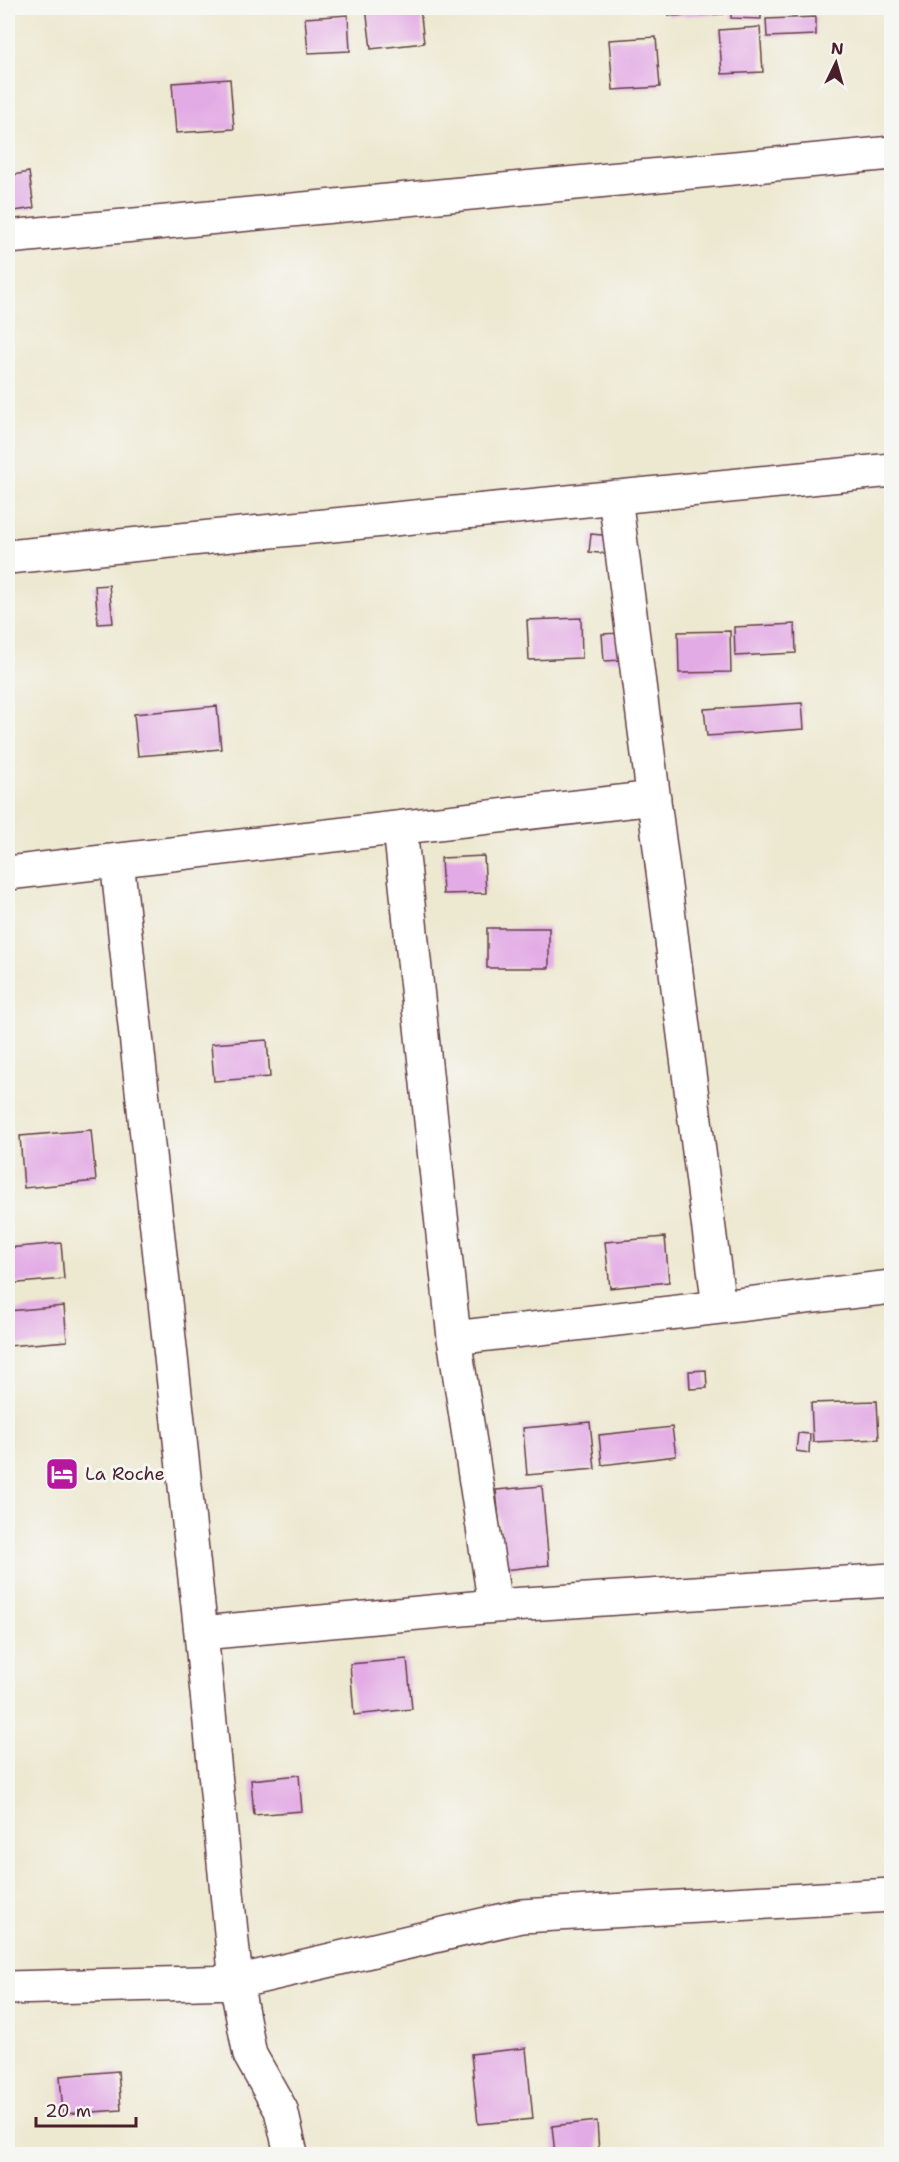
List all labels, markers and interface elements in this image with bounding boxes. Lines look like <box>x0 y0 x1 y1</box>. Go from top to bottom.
north arrow <box>806 33 866 93</box>
text: N <box>830 38 844 60</box>
hotel icon: La Roche <box>44 1456 80 1492</box>
place label: La Roche <box>85 1462 165 1486</box>
scale bar <box>36 2090 136 2128</box>
text: 20 m <box>45 2099 91 2123</box>

